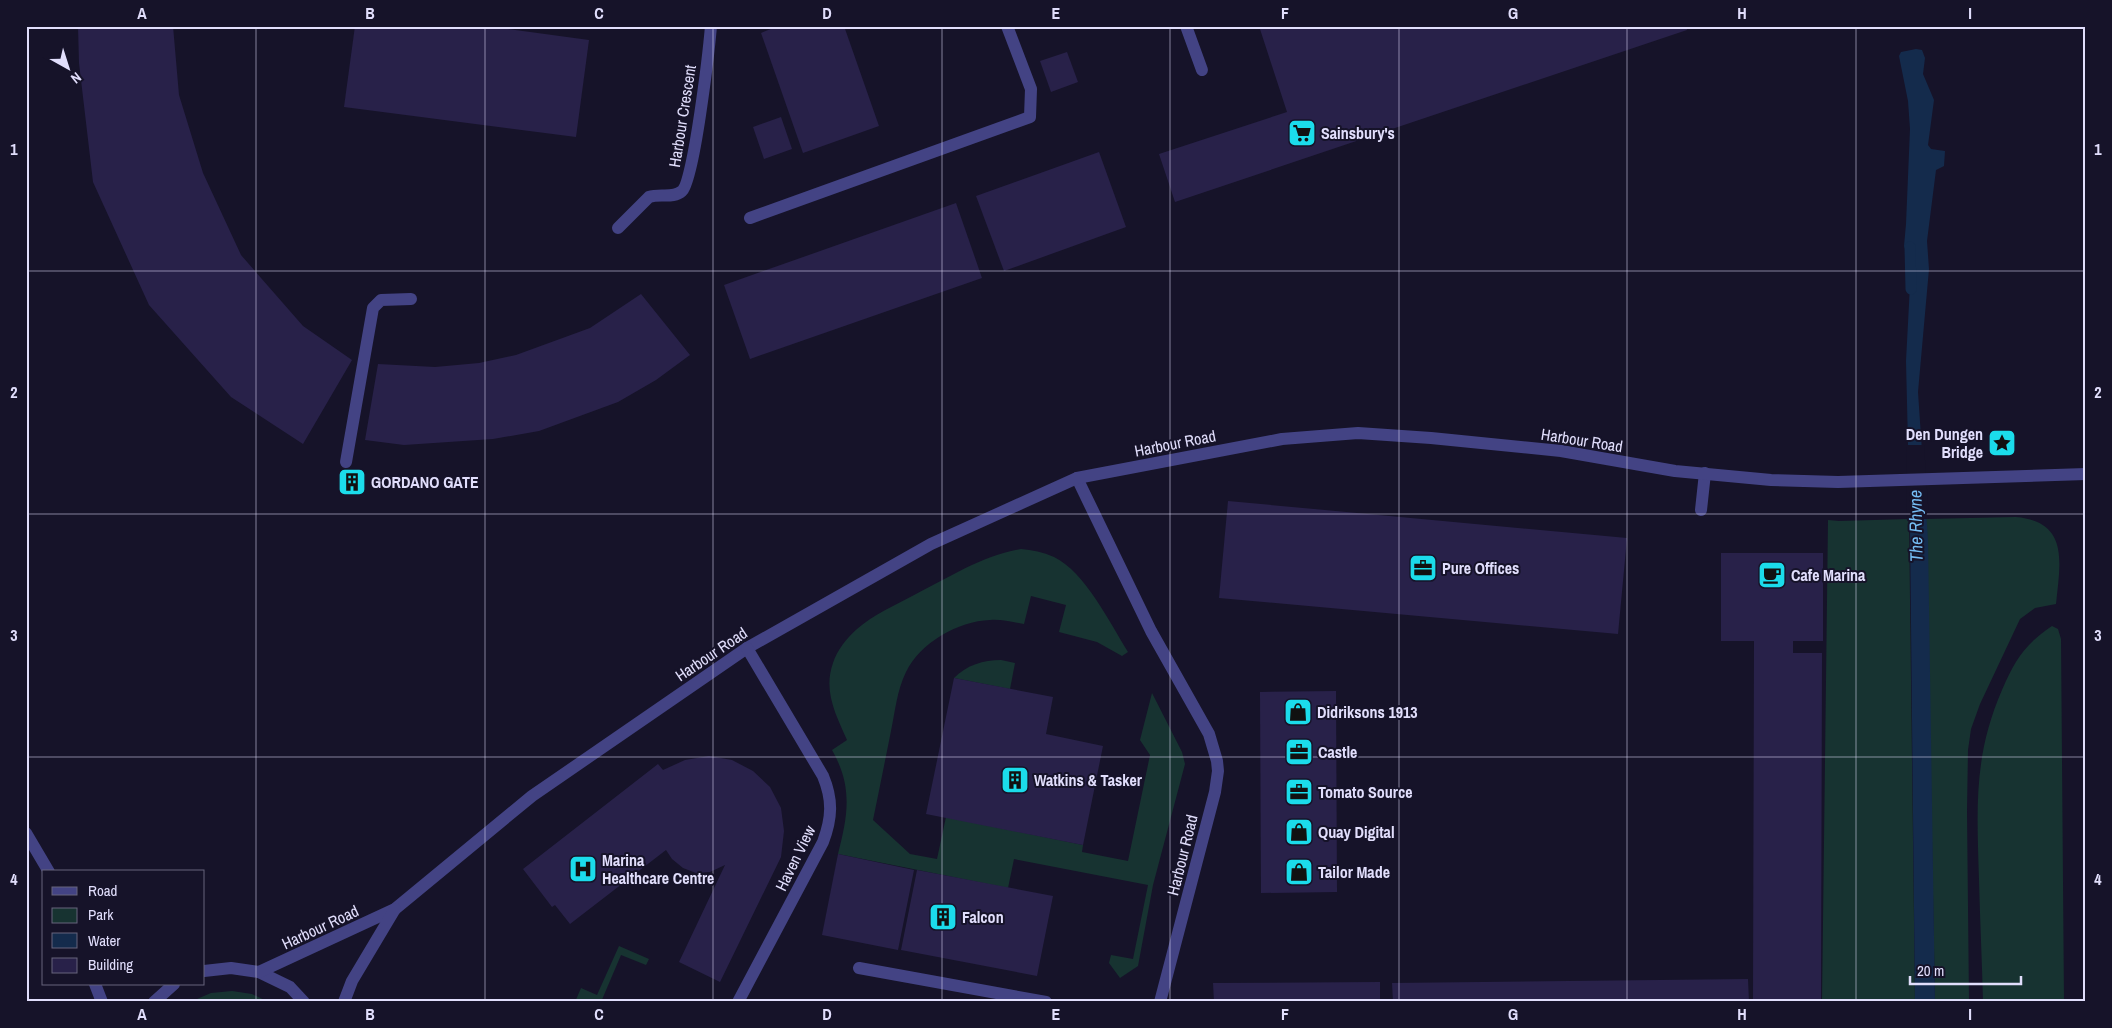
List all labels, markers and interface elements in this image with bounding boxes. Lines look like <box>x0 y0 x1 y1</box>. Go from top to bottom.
text: A <box>137 2 147 24</box>
text: B <box>365 2 375 24</box>
text: C <box>594 2 604 24</box>
text: D <box>822 2 832 24</box>
text: E <box>1052 2 1061 24</box>
text: F <box>1281 2 1289 24</box>
text: G <box>1508 2 1518 24</box>
text: H <box>1737 2 1747 24</box>
text: I <box>1968 2 1972 24</box>
north arrow <box>42 42 92 92</box>
street label: Harbour Crescent <box>663 63 701 169</box>
text: N <box>67 68 85 88</box>
supermarket icon: Sainsbury's <box>1287 118 1317 148</box>
place label: Sainsbury's <box>1321 122 1395 144</box>
text: 1 <box>10 138 18 160</box>
text: 1 <box>2094 138 2102 160</box>
text: 2 <box>10 381 18 403</box>
text: 2 <box>2094 381 2102 403</box>
street label: Harbour Road <box>1540 423 1624 457</box>
place label: Den Dungen Bridge <box>1906 423 1983 463</box>
street label: Harbour Road <box>1132 424 1218 462</box>
place icon: Den Dungen Bridge <box>1987 428 2017 458</box>
building icon: GORDANO GATE <box>337 467 367 497</box>
place label: GORDANO GATE <box>371 471 479 493</box>
water label: The Rhyne <box>1902 490 1929 562</box>
office icon: Pure Offices <box>1408 553 1438 583</box>
place label: Pure Offices <box>1442 557 1519 579</box>
cafe icon: Cafe Marina <box>1757 560 1787 590</box>
place label: Cafe Marina <box>1791 564 1866 586</box>
street label: Harbour Road <box>671 622 751 686</box>
text: 3 <box>10 624 18 646</box>
text: 3 <box>2094 624 2102 646</box>
shop icon: Didriksons 1913 <box>1283 697 1313 727</box>
place label: Didriksons 1913 <box>1317 701 1418 723</box>
office icon: Castle <box>1284 737 1314 767</box>
place label: Castle <box>1318 741 1357 763</box>
building icon: Watkins & Tasker <box>1000 765 1030 795</box>
place label: Watkins & Tasker <box>1034 769 1143 791</box>
office icon: Tomato Source <box>1284 777 1314 807</box>
place label: Tomato Source <box>1318 781 1413 803</box>
street label: Harbour Road <box>1161 812 1203 898</box>
shop icon: Quay Digital <box>1284 817 1314 847</box>
street label: Haven View <box>770 821 821 895</box>
place label: Quay Digital <box>1318 821 1395 843</box>
place label: Marina Healthcare Centre <box>602 849 714 889</box>
hospital icon: Marina Healthcare Centre <box>568 854 598 884</box>
shop icon: Tailor Made <box>1284 857 1314 887</box>
place label: Tailor Made <box>1318 861 1390 883</box>
text: 4 <box>10 868 18 890</box>
text: 4 <box>2094 868 2102 890</box>
legend <box>42 870 205 986</box>
text: Road <box>88 880 117 901</box>
street label: Harbour Road <box>278 900 362 954</box>
building icon: Falcon <box>928 902 958 932</box>
text: Park <box>88 904 114 925</box>
place label: Falcon <box>962 906 1004 928</box>
text: Water <box>88 930 120 951</box>
scale bar <box>1910 953 2021 985</box>
text: Building <box>88 954 133 975</box>
text: 20 m <box>1917 960 1944 981</box>
text: A <box>137 1003 147 1025</box>
text: B <box>365 1003 375 1025</box>
text: C <box>594 1003 604 1025</box>
text: D <box>822 1003 832 1025</box>
text: E <box>1052 1003 1061 1025</box>
text: F <box>1281 1003 1289 1025</box>
text: G <box>1508 1003 1518 1025</box>
text: H <box>1737 1003 1747 1025</box>
text: I <box>1968 1003 1972 1025</box>

